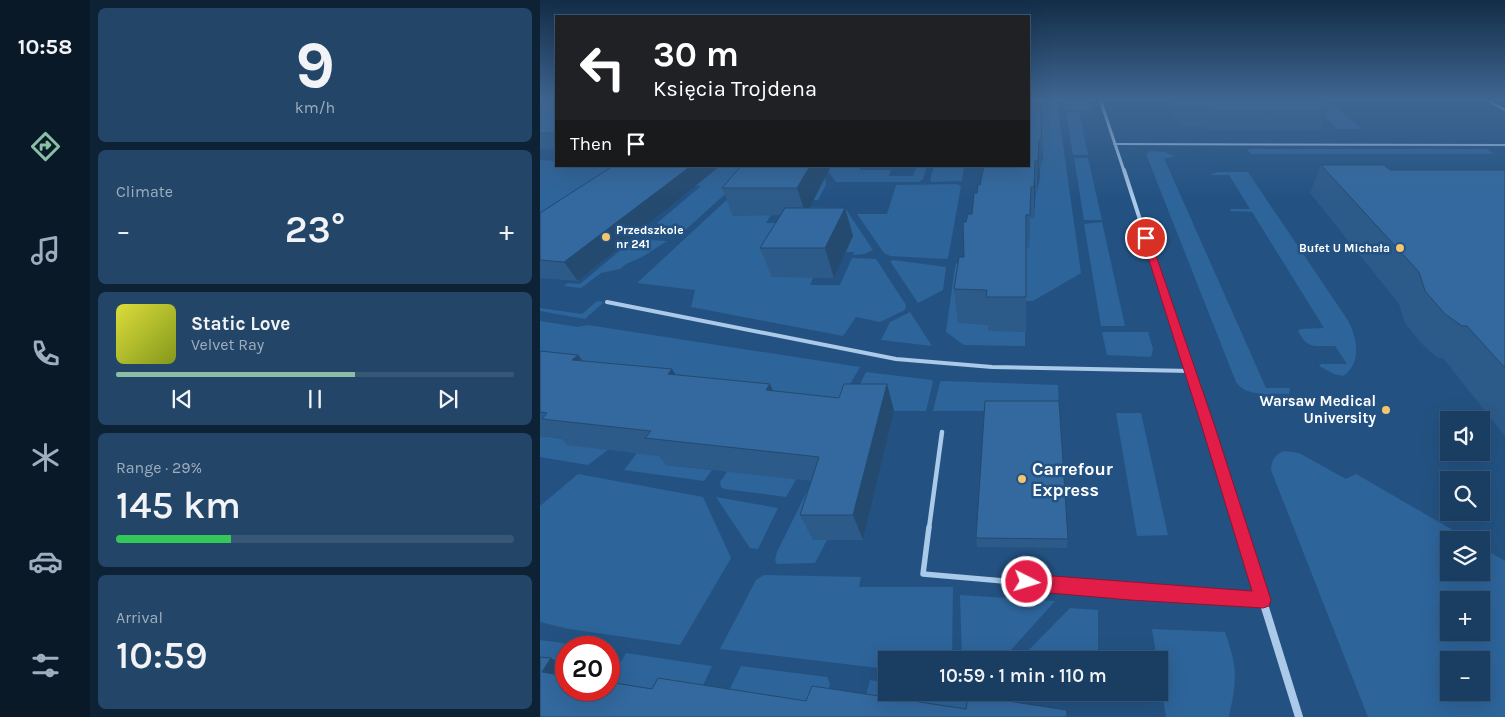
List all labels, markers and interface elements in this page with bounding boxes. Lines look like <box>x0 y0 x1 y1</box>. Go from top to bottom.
text: 9 <box>295 27 335 103</box>
text: 10:58 <box>18 34 72 60</box>
text: 30 m <box>653 34 739 75</box>
icon: left <box>570 35 635 100</box>
text: Księcia Trojdena <box>653 76 817 102</box>
text: km/h <box>295 98 335 117</box>
icon: directions <box>28 129 63 164</box>
icon: arrive <box>622 130 650 158</box>
text: Then <box>570 133 612 155</box>
text: Climate <box>116 182 173 201</box>
text: 23° <box>285 207 345 252</box>
text: − <box>116 214 131 247</box>
text: + <box>499 214 514 247</box>
pin <box>1125 217 1167 259</box>
place label: Przedszkole nr 241 <box>616 223 684 251</box>
icon: arrive <box>1132 224 1160 252</box>
marker: Przedszkole nr 241 <box>600 231 612 243</box>
icon: music <box>28 233 63 268</box>
place label: Bufet U Michała <box>1299 241 1390 255</box>
marker: Bufet U Michała <box>1394 242 1406 254</box>
text: Static Love <box>191 313 290 335</box>
text: Velvet Ray <box>191 335 264 354</box>
icon: phone <box>28 336 63 371</box>
icon: previous <box>168 385 196 413</box>
icon: pause <box>301 385 329 413</box>
icon: next <box>434 385 462 413</box>
place label: Warsaw Medical University <box>1259 392 1376 427</box>
marker: Warsaw Medical University <box>1380 404 1392 416</box>
map controls <box>1440 411 1490 701</box>
button: sound <box>1440 411 1490 461</box>
icon: climate <box>28 440 63 475</box>
text: Range · 29% <box>116 458 202 477</box>
place label: Carrefour Express <box>1032 458 1113 501</box>
button: search <box>1440 471 1490 521</box>
marker: Carrefour Express <box>1016 473 1028 485</box>
text: 145 km <box>116 483 241 528</box>
button: layers <box>1440 531 1490 581</box>
icon: car <box>28 544 63 579</box>
position arrow <box>1000 555 1052 607</box>
button: + <box>1440 591 1490 641</box>
text: Arrival <box>116 608 163 627</box>
text: 10:59 <box>116 633 208 678</box>
speed limit sign: 20 <box>555 636 620 701</box>
icon: filters <box>28 648 63 683</box>
button: − <box>1440 651 1490 701</box>
text: 10:59 · 1 min · 110 m <box>939 665 1107 687</box>

